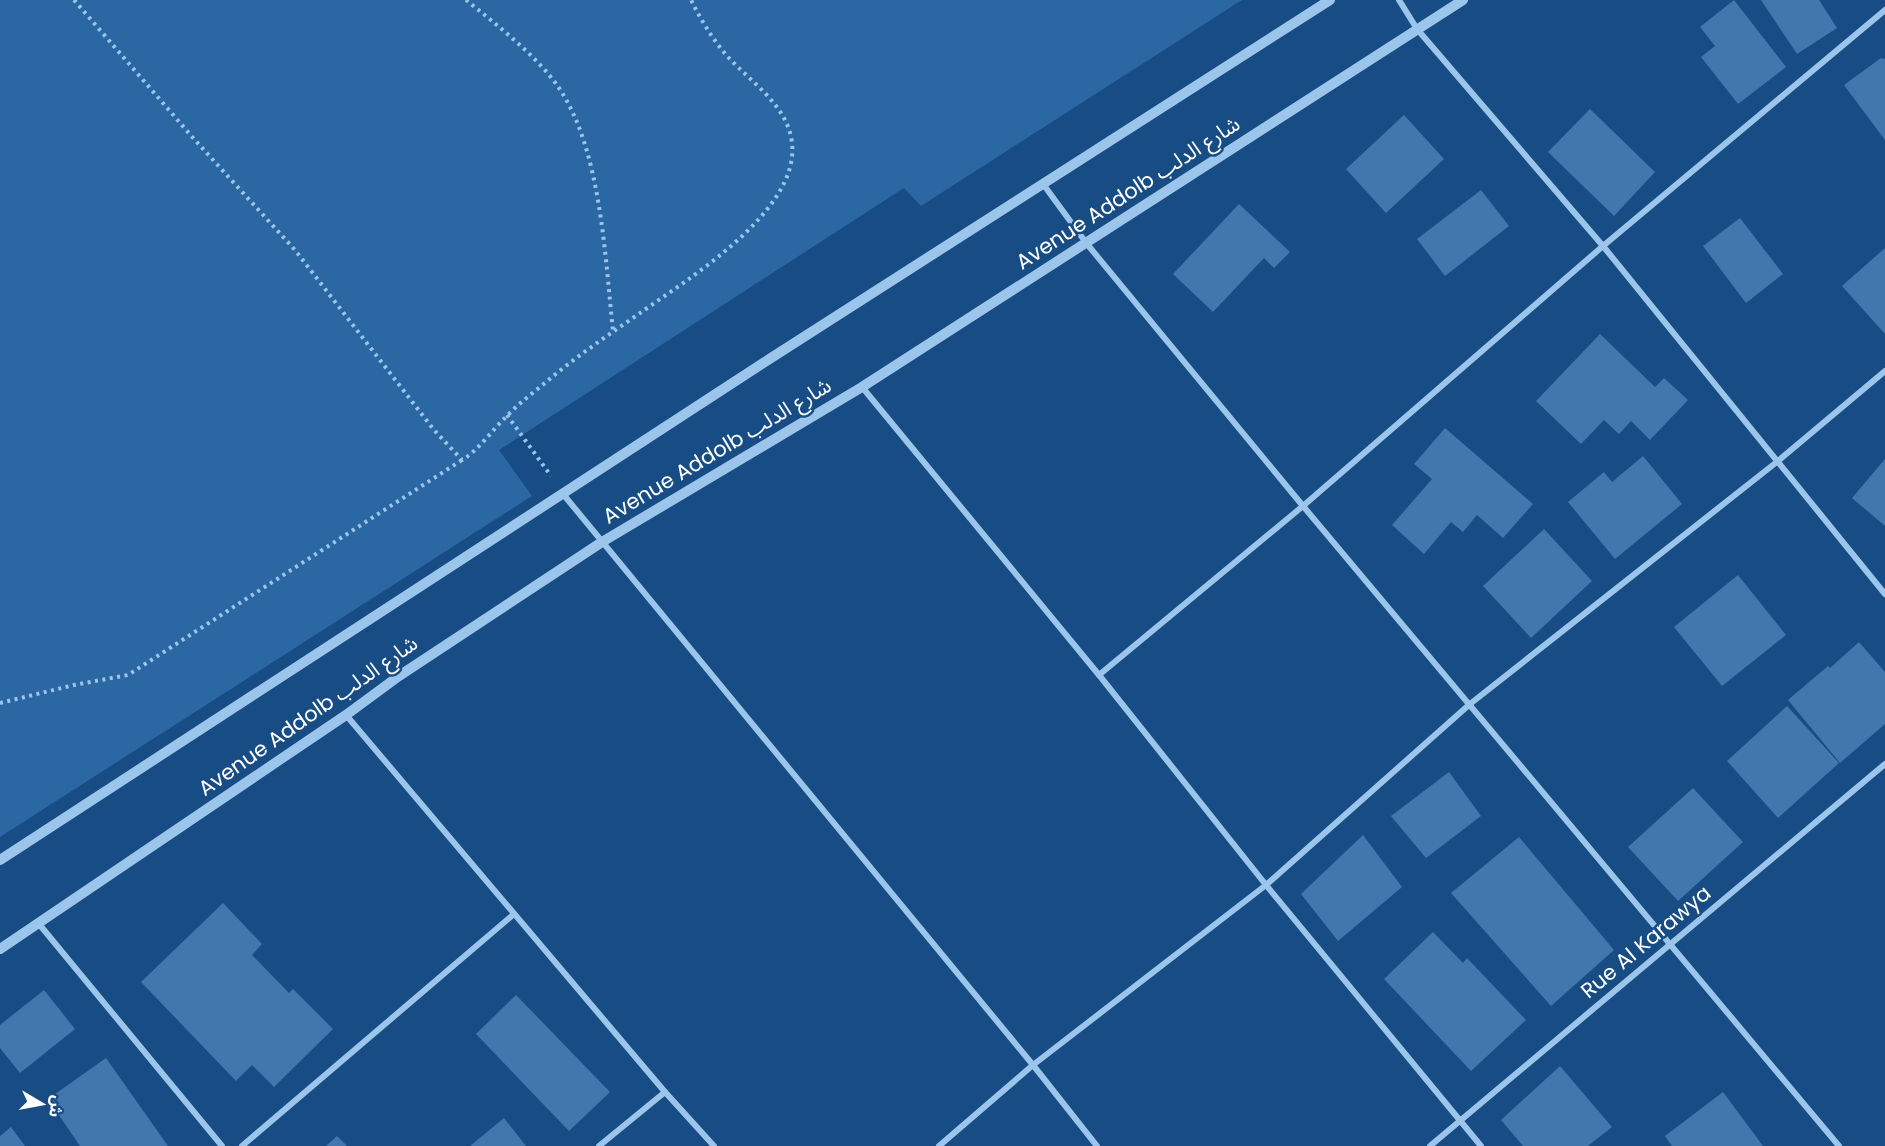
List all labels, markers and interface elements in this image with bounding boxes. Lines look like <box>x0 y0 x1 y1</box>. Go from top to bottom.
street label: Avenue Addolb شارع الدلب <box>1010 109 1246 277</box>
street label: Avenue Addolb شارع الدلب <box>597 371 837 531</box>
street label: Avenue Addolb شارع الدلب <box>192 629 424 803</box>
street label: Rue Al Karawya <box>1574 879 1717 1005</box>
north arrow <box>12 1074 72 1134</box>
text: ش <box>43 1094 70 1119</box>

